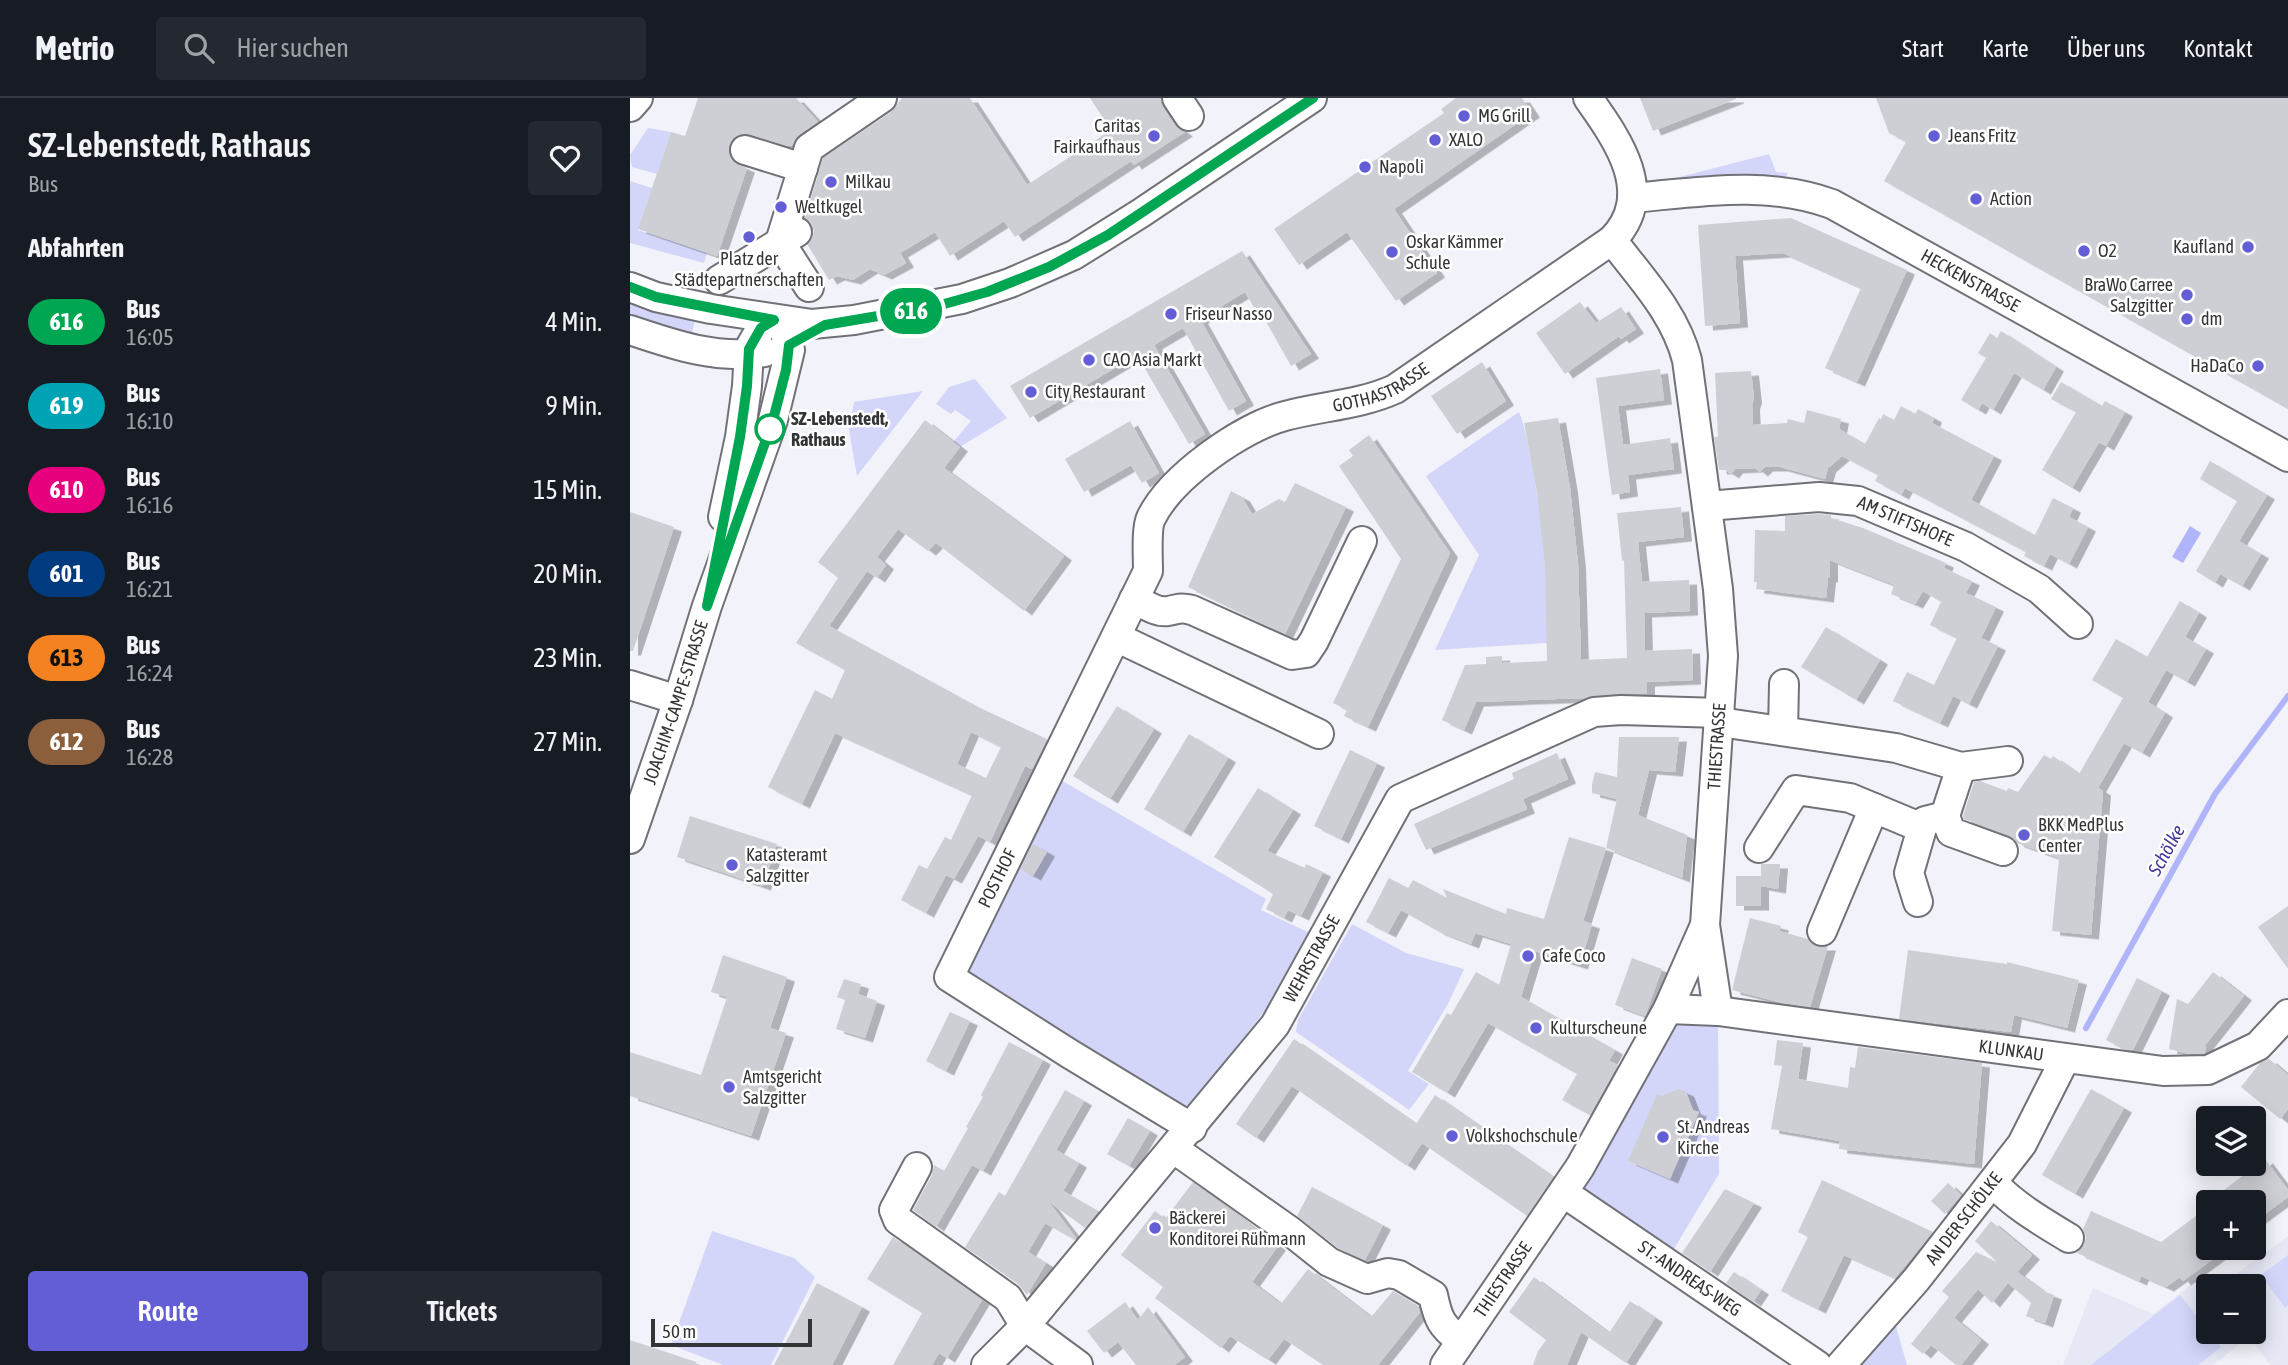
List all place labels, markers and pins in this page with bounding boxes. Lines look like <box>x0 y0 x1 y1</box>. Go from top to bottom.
place label: MG Grill <box>1478 105 1531 126</box>
marker: MG Grill <box>1456 108 1472 124</box>
place label: Caritas Fairkaufhaus <box>1053 115 1140 157</box>
place label: Jeans Fritz <box>1948 125 2016 146</box>
marker: Caritas Fairkaufhaus <box>1146 128 1162 144</box>
marker: Jeans Fritz <box>1926 128 1942 144</box>
place label: XALO <box>1449 129 1483 150</box>
marker: XALO <box>1427 132 1443 148</box>
place label: Napoli <box>1379 156 1424 177</box>
marker: Napoli <box>1357 159 1373 175</box>
place label: Milkau <box>845 171 891 192</box>
marker: Milkau <box>823 174 839 190</box>
place label: Action <box>1990 188 2032 209</box>
marker: Action <box>1968 191 1984 207</box>
place label: Weltkugel <box>795 196 863 217</box>
marker: Weltkugel <box>773 199 789 215</box>
marker: Platz der Städtepartnerschaften <box>741 229 757 245</box>
place label: Oskar Kämmer Schule <box>1406 231 1504 273</box>
place label: Kaufland <box>2173 236 2234 257</box>
marker: Kaufland <box>2240 239 2256 255</box>
place label: O2 <box>2098 240 2117 261</box>
marker: O2 <box>2076 243 2092 259</box>
marker: Oskar Kämmer Schule <box>1384 244 1400 260</box>
place label: Platz der Städtepartnerschaften <box>674 248 824 290</box>
place label: BraWo Carree Salzgitter <box>2084 274 2174 316</box>
marker: BraWo Carree Salzgitter <box>2179 287 2195 303</box>
place label: Friseur Nasso <box>1185 303 1273 324</box>
marker: Friseur Nasso <box>1163 306 1179 322</box>
place label: dm <box>2201 308 2223 329</box>
marker: dm <box>2179 311 2195 327</box>
place label: CAO Asia Markt <box>1103 349 1202 370</box>
marker: CAO Asia Markt <box>1081 352 1097 368</box>
place label: HaDaCo <box>2190 355 2244 376</box>
marker: HaDaCo <box>2250 358 2266 374</box>
place label: City Restaurant <box>1045 381 1145 402</box>
marker: City Restaurant <box>1023 384 1039 400</box>
place label: SZ-Lebenstedt, Rathaus <box>791 408 888 450</box>
marker: SZ-Lebenstedt, Rathaus <box>755 414 785 444</box>
place label: BKK MedPlus Center <box>2038 814 2124 856</box>
marker: BKK MedPlus Center <box>2016 827 2032 843</box>
place label: Katasteramt Salzgitter <box>746 844 827 886</box>
marker: Katasteramt Salzgitter <box>724 857 740 873</box>
place label: Cafe Coco <box>1542 945 1606 966</box>
marker: Cafe Coco <box>1520 948 1536 964</box>
place label: Kulturscheune <box>1550 1017 1647 1038</box>
marker: Kulturscheune <box>1528 1020 1544 1036</box>
place label: Amtsgericht Salzgitter <box>743 1066 822 1108</box>
marker: Amtsgericht Salzgitter <box>721 1079 737 1095</box>
place label: St. Andreas Kirche <box>1677 1116 1750 1158</box>
place label: Volkshochschule <box>1466 1125 1578 1146</box>
marker: Volkshochschule <box>1444 1128 1460 1144</box>
marker: St. Andreas Kirche <box>1655 1129 1671 1145</box>
place label: Bäckerei Konditorei Rühmann <box>1169 1207 1306 1249</box>
marker: Bäckerei Konditorei Rühmann <box>1147 1220 1163 1236</box>

